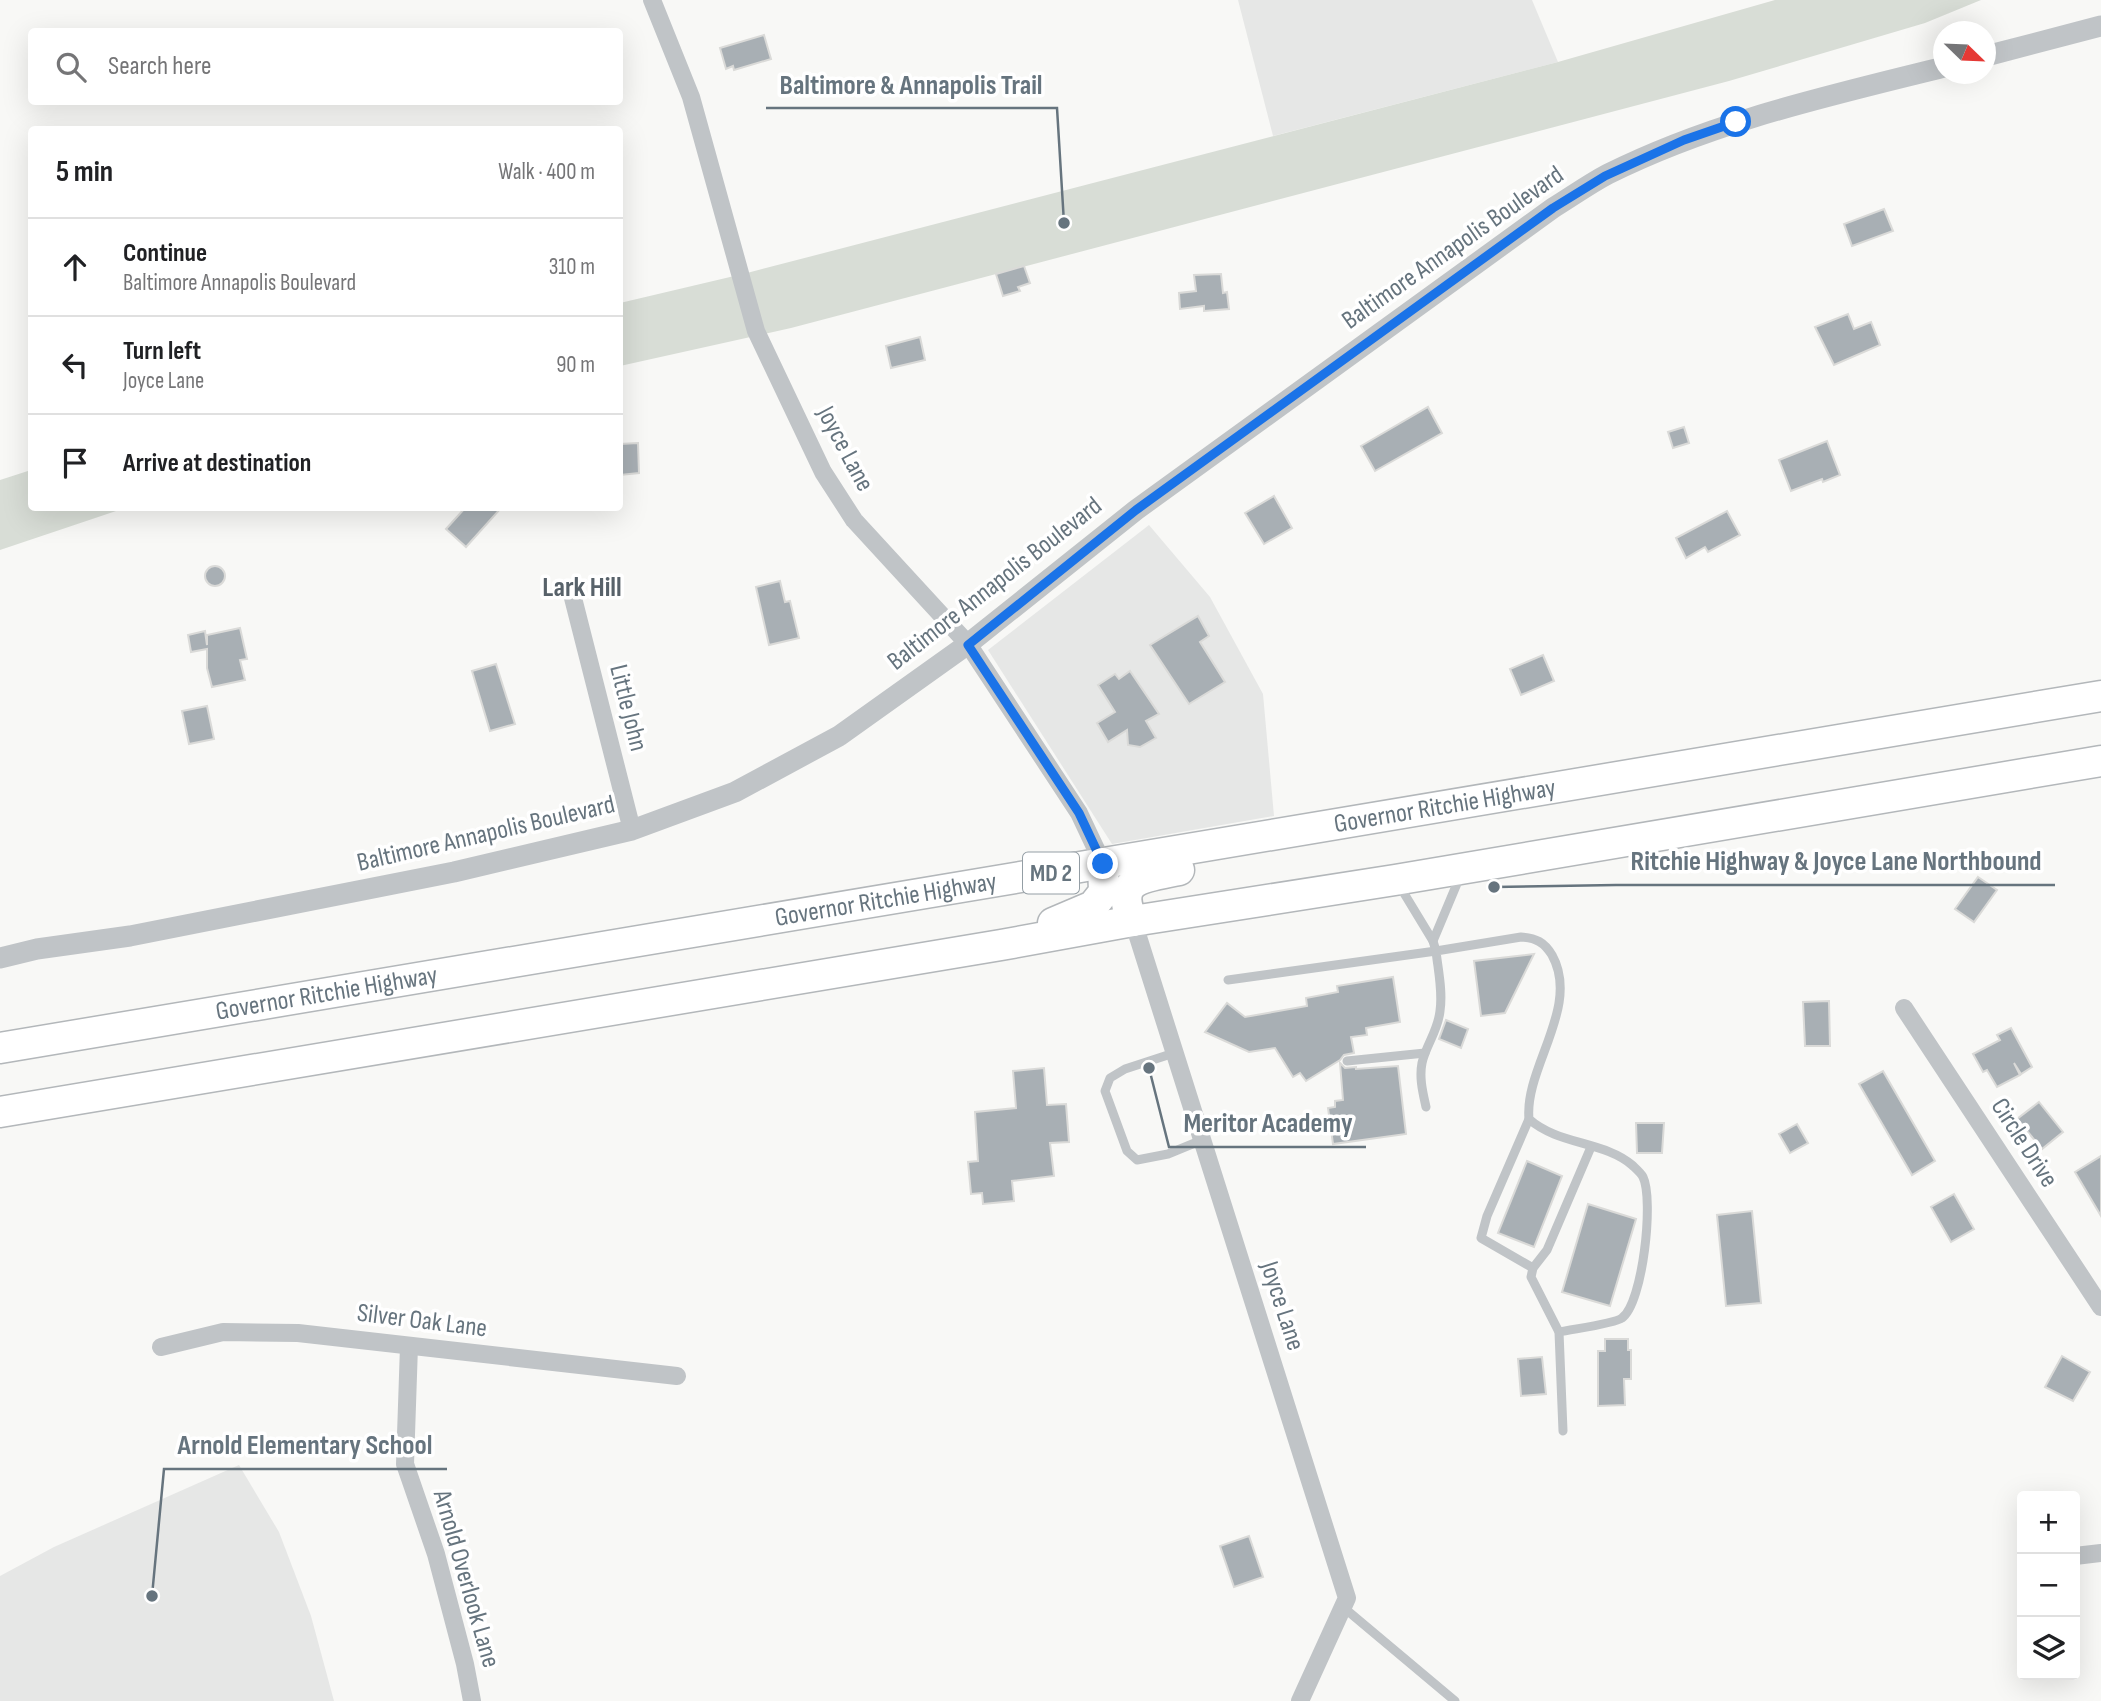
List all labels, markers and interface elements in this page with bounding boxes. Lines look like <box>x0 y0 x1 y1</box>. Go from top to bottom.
north arrow <box>1933 21 1996 84</box>
search box <box>28 28 623 105</box>
icon: search <box>52 48 90 86</box>
text: Search here <box>108 51 211 82</box>
callout: Baltimore & Annapolis Trail <box>766 59 1057 108</box>
text: Baltimore & Annapolis Trail <box>779 69 1043 102</box>
route start <box>1720 106 1751 137</box>
text: 5 min <box>56 154 113 190</box>
text: Walk · 400 m <box>498 158 595 186</box>
street label: Baltimore Annapolis Boulevard <box>1336 160 1570 336</box>
text: Continue <box>123 238 207 269</box>
icon: ahead <box>56 248 94 286</box>
text: 310 m <box>549 253 595 281</box>
text: Baltimore Annapolis Boulevard <box>123 269 356 297</box>
text: Turn left <box>123 336 201 367</box>
icon: left <box>56 346 94 384</box>
text: 90 m <box>556 351 595 379</box>
text: Joyce Lane <box>123 367 204 395</box>
street label: Joyce Lane <box>809 400 880 497</box>
icon: arrive <box>56 444 94 482</box>
text: Arrive at destination <box>123 448 311 479</box>
street label: Baltimore Annapolis Boulevard <box>882 491 1108 677</box>
district label: Lark Hill <box>542 571 622 604</box>
street label: Little John <box>602 662 654 754</box>
street label: Governor Ritchie Highway <box>1332 772 1558 840</box>
street label: Baltimore Annapolis Boulevard <box>354 789 618 879</box>
callout: Ritchie Highway & Joyce Lane Northbound <box>1616 836 2055 885</box>
text: Ritchie Highway & Joyce Lane Northbound <box>1630 845 2042 878</box>
route end <box>1087 848 1118 879</box>
road number: MD 2 <box>1023 852 1079 894</box>
street label: Governor Ritchie Highway <box>773 866 999 933</box>
street label: Governor Ritchie Highway <box>213 959 440 1027</box>
street label: Circle Drive <box>1984 1093 2064 1193</box>
callout: Meritor Academy <box>1169 1098 1366 1147</box>
text: Meritor Academy <box>1183 1107 1353 1140</box>
street label: Joyce Lane <box>1253 1257 1311 1354</box>
street label: Silver Oak Lane <box>355 1298 489 1344</box>
callout: Arnold Elementary School <box>164 1420 447 1469</box>
text: Arnold Elementary School <box>177 1429 432 1462</box>
street label: Arnold Overlook Lane <box>426 1486 506 1671</box>
map controls <box>2017 1491 2080 1680</box>
button: + <box>2017 1491 2080 1554</box>
button: − <box>2017 1554 2080 1617</box>
button: layers <box>2017 1617 2080 1680</box>

